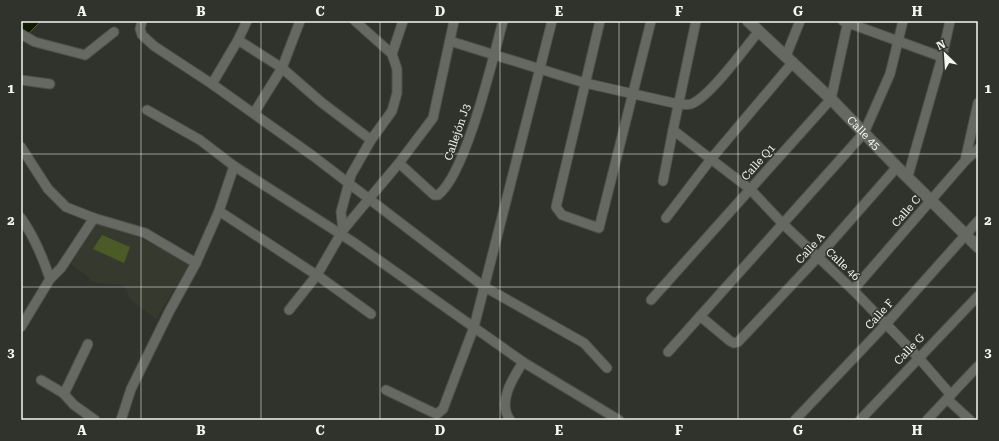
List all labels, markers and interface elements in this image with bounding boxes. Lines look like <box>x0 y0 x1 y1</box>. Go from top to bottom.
text: A <box>77 4 87 19</box>
text: B <box>196 4 206 19</box>
text: C <box>315 4 325 19</box>
text: D <box>435 4 445 19</box>
text: E <box>555 4 563 19</box>
text: F <box>675 4 683 19</box>
text: G <box>793 4 803 19</box>
text: H <box>912 4 923 19</box>
north arrow <box>925 34 965 74</box>
text: N <box>934 37 948 53</box>
text: 1 <box>7 81 15 96</box>
text: 1 <box>984 81 992 96</box>
street label: Callejón J3 <box>442 102 473 162</box>
street label: Calle 45 <box>844 114 883 153</box>
street label: Calle Q1 <box>739 141 778 183</box>
street label: Calle C <box>889 193 924 230</box>
text: 2 <box>7 213 15 228</box>
text: 2 <box>984 213 992 228</box>
street label: Calle A <box>793 230 828 266</box>
street label: Calle 46 <box>823 245 862 283</box>
street label: Calle F <box>862 296 897 332</box>
street label: Calle G <box>891 331 928 368</box>
text: 3 <box>7 345 15 360</box>
text: 3 <box>984 345 992 360</box>
text: A <box>77 423 87 438</box>
text: B <box>196 423 206 438</box>
text: C <box>315 423 325 438</box>
text: D <box>435 423 445 438</box>
text: E <box>555 423 563 438</box>
text: F <box>675 423 683 438</box>
text: G <box>793 423 803 438</box>
text: H <box>912 423 923 438</box>

